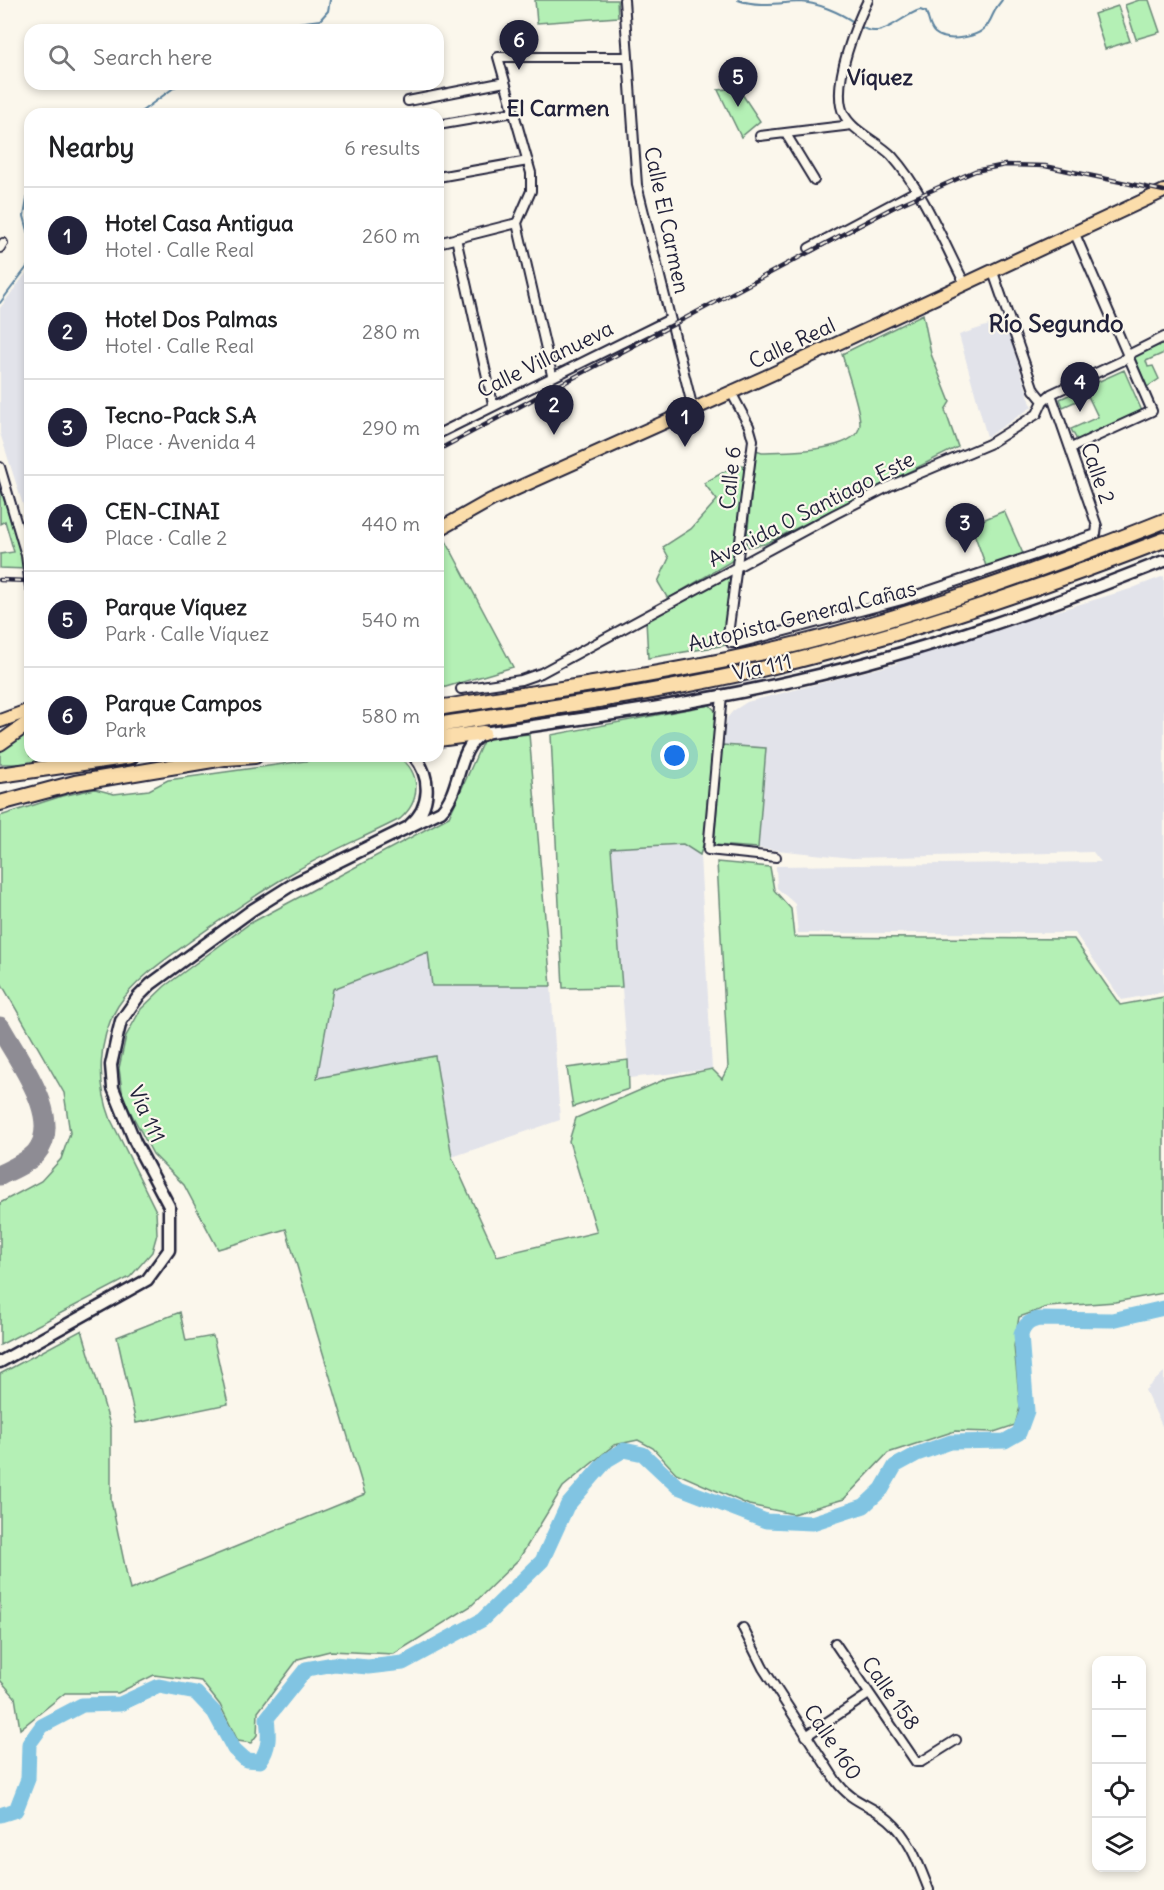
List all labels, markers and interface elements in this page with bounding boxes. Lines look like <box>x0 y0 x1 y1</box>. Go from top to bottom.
pin: 6 <box>500 20 538 70</box>
search box <box>24 24 444 90</box>
icon: search <box>45 41 78 74</box>
text: Search here <box>93 43 212 71</box>
pin: 5 <box>718 57 758 107</box>
district label: Víquez <box>847 63 913 91</box>
district label: El Carmen <box>507 94 610 122</box>
text: Nearby <box>48 131 134 164</box>
text: 6 results <box>344 135 420 160</box>
street label: Calle El Carmen <box>638 144 696 296</box>
text: Hotel Casa Antigua <box>105 209 293 237</box>
text: 1 <box>64 223 71 248</box>
text: 260 m <box>362 223 420 248</box>
text: Hotel · Calle Real <box>105 237 254 262</box>
text: Hotel Dos Palmas <box>105 305 277 333</box>
district label: Río Segundo <box>988 308 1124 338</box>
street label: Calle Real <box>744 311 840 375</box>
street label: Calle Villanueva <box>472 314 618 404</box>
text: 2 <box>62 319 73 344</box>
text: 280 m <box>362 319 420 344</box>
text: Hotel · Calle Real <box>105 333 254 358</box>
pin: 4 <box>1060 362 1100 412</box>
pin: 2 <box>534 386 574 435</box>
pin: 1 <box>666 398 704 447</box>
text: Tecno-Pack S.A <box>105 401 256 429</box>
text: 3 <box>62 415 73 440</box>
text: 290 m <box>362 415 420 440</box>
text: Place · Avenida 4 <box>105 429 256 454</box>
street label: Calle 2 <box>1075 439 1121 507</box>
street label: Avenida 0 Santiago Este <box>703 445 919 573</box>
street label: Calle 6 <box>713 445 747 511</box>
text: CEN-CINAI <box>105 497 220 525</box>
pin: 3 <box>946 504 984 553</box>
text: 4 <box>62 511 73 536</box>
text: 440 m <box>361 511 420 536</box>
text: Place · Calle 2 <box>105 525 227 550</box>
street label: Autopista General Cañas <box>685 575 919 657</box>
text: Parque Víquez <box>105 593 247 621</box>
text: 5 <box>62 607 73 632</box>
text: 540 m <box>361 607 420 632</box>
text: Park · Calle Víquez <box>105 621 269 646</box>
street label: Vía 111 <box>730 648 794 686</box>
text: Parque Campos <box>105 689 262 717</box>
text: 6 <box>62 703 73 728</box>
text: 580 m <box>362 703 420 728</box>
text: Park <box>105 717 146 742</box>
your location <box>660 741 689 770</box>
street label: Vía 111 <box>122 1081 172 1147</box>
street label: Calle 158 <box>856 1651 926 1735</box>
map controls <box>1092 1656 1146 1872</box>
button: + <box>1092 1656 1146 1710</box>
street label: Calle 160 <box>798 1699 868 1785</box>
button: − <box>1092 1710 1146 1764</box>
button: locate <box>1092 1764 1146 1818</box>
button: layers <box>1092 1818 1146 1872</box>

